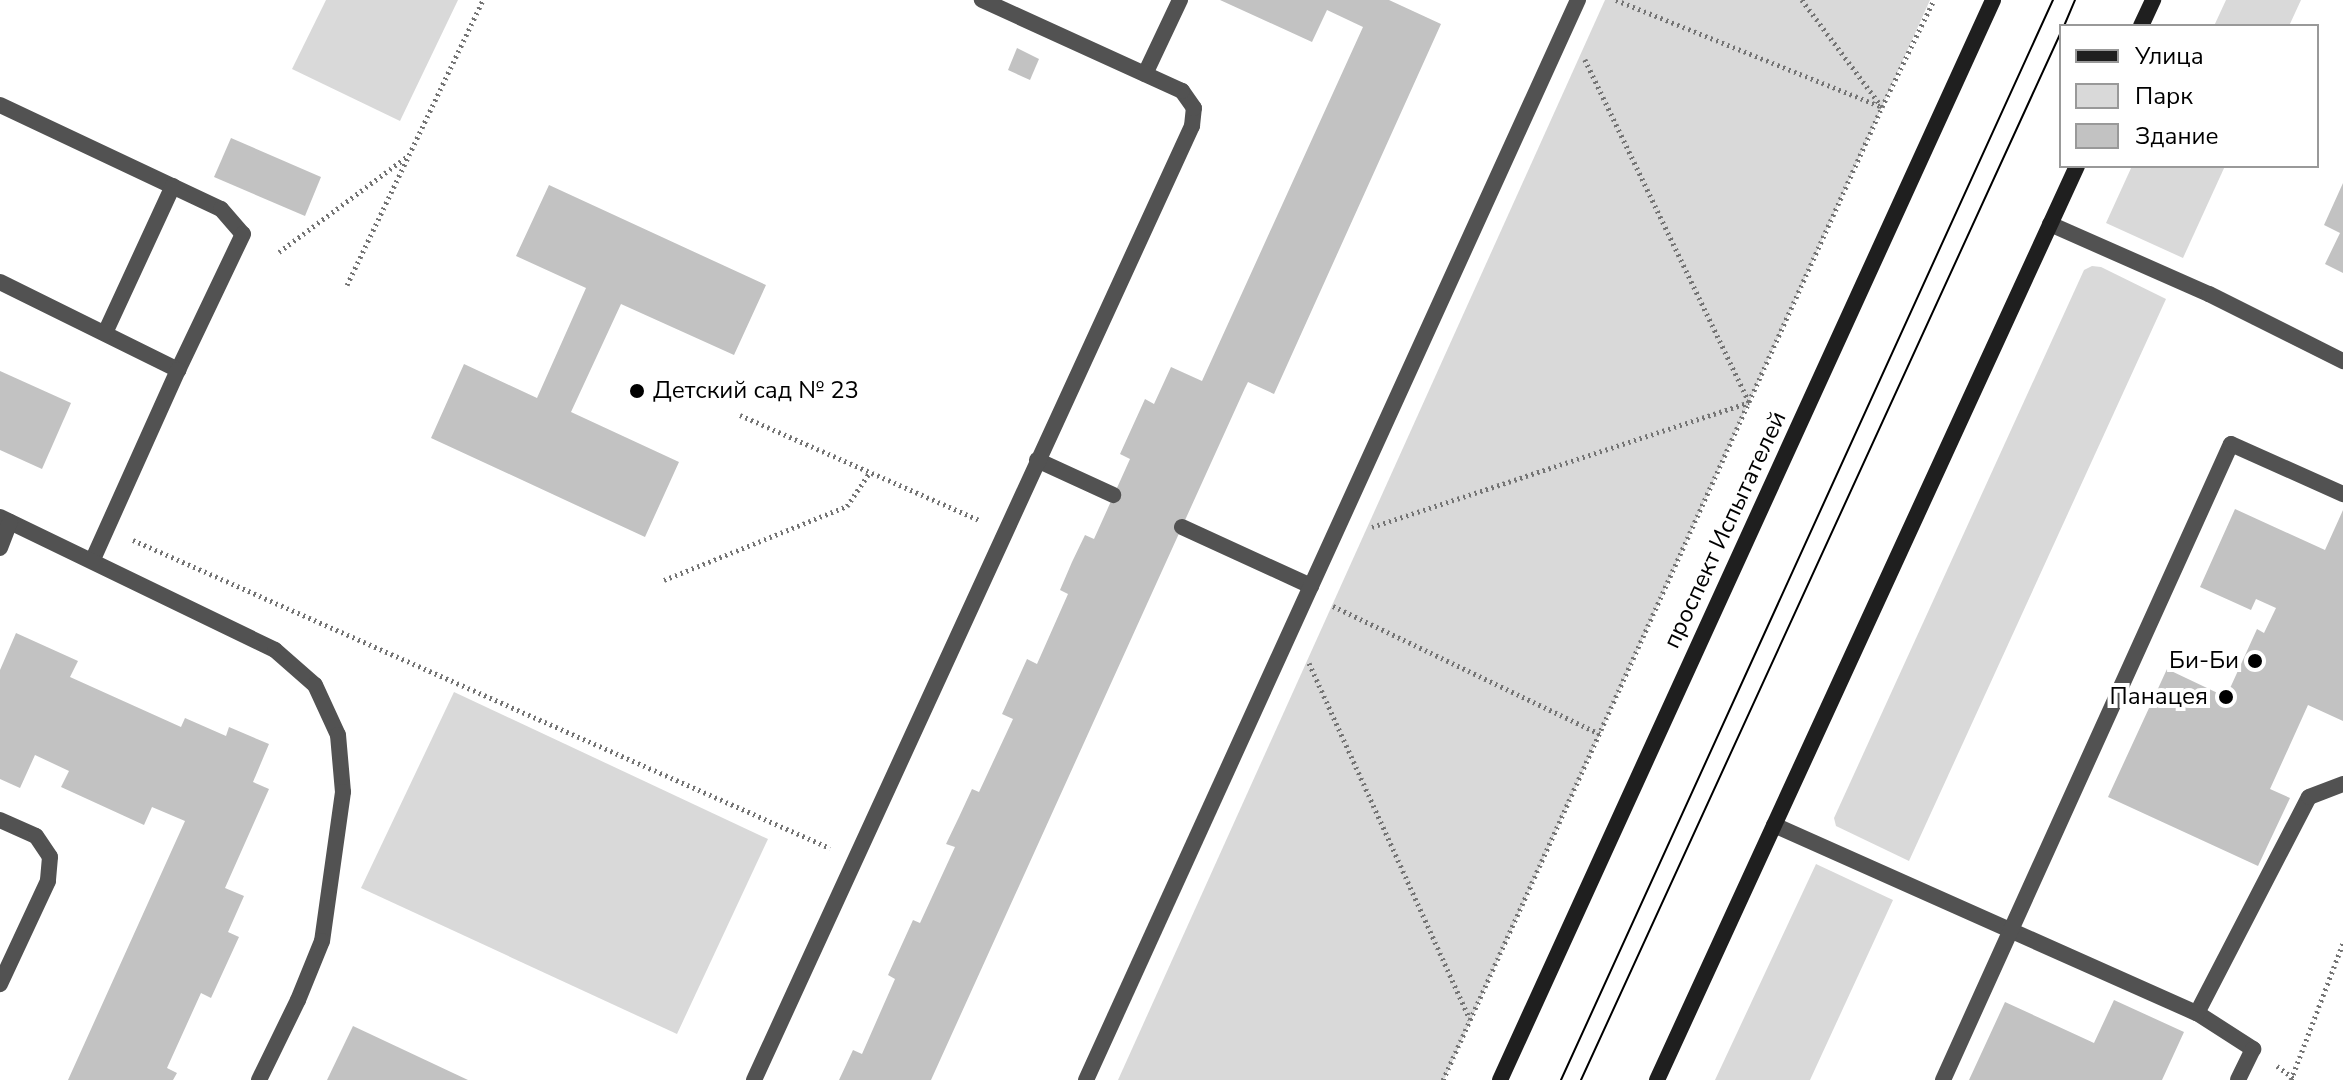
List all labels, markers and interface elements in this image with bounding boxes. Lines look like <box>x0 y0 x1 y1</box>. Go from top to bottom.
legend <box>2059 24 2319 168</box>
text: Улица <box>2135 40 2204 72</box>
text: Парк <box>2135 80 2193 112</box>
text: Здание <box>2135 120 2219 152</box>
place label: Детский сад № 23 <box>653 377 859 405</box>
marker: Детский сад № 23 <box>628 382 646 400</box>
street label: проспект Испытателей <box>1657 407 1793 653</box>
place label: Би-Би <box>2169 647 2239 675</box>
marker: Би-Би <box>2246 652 2264 670</box>
place label: Панацея <box>2110 683 2208 711</box>
marker: Панацея <box>2215 686 2237 708</box>

